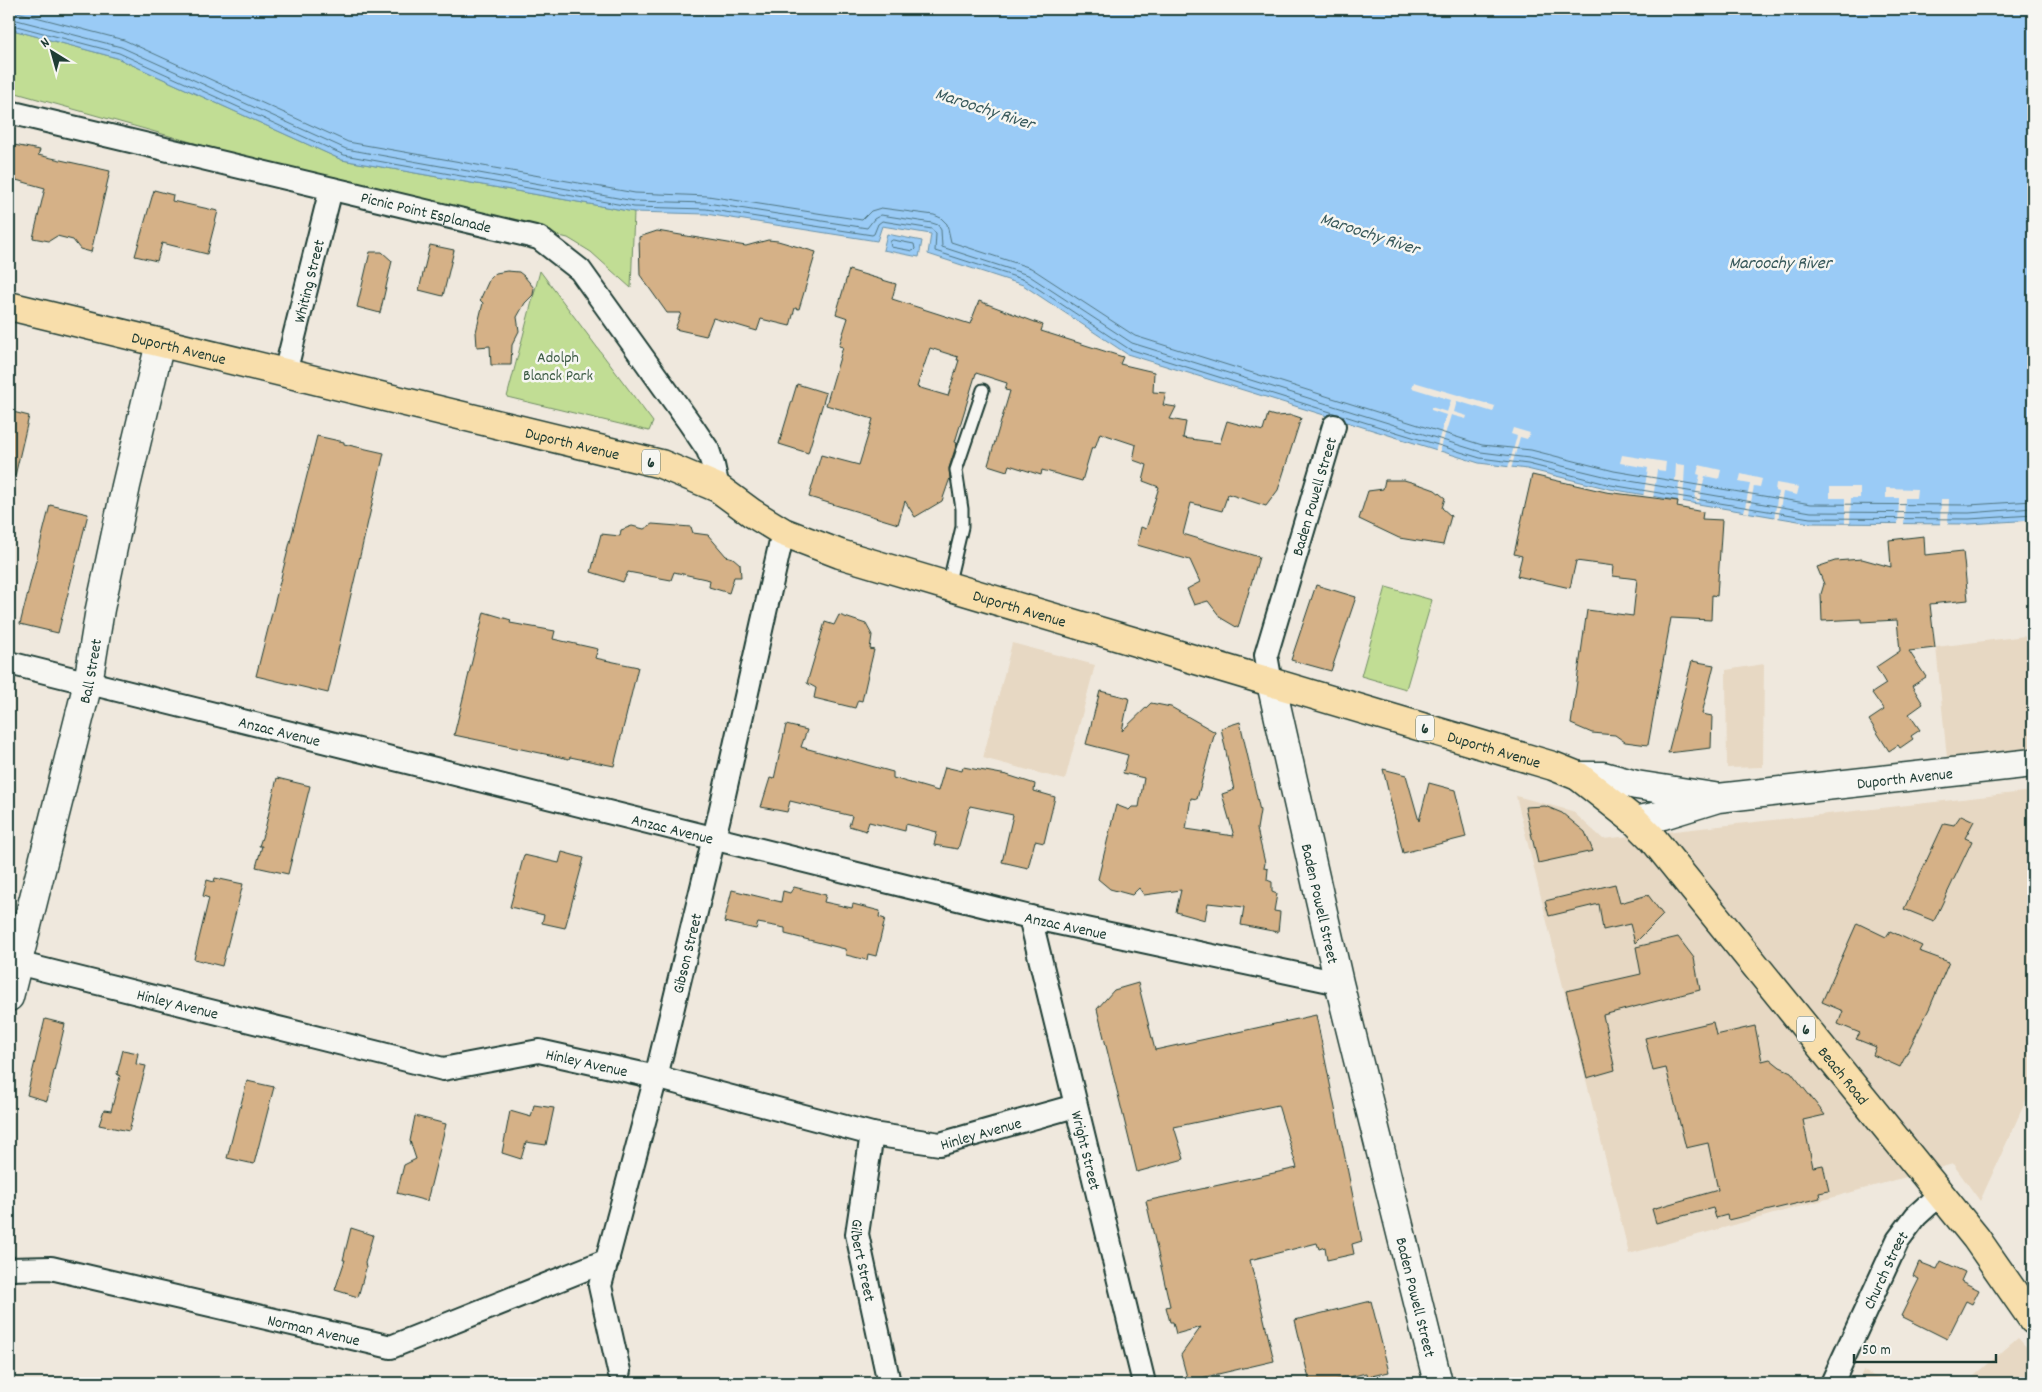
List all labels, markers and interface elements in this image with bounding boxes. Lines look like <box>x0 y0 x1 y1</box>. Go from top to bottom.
north arrow <box>28 28 78 78</box>
text: N <box>37 33 54 53</box>
water label: Maroochy River <box>932 83 1039 139</box>
street label: Picnic Point Esplanade <box>358 187 493 240</box>
water label: Maroochy River <box>1317 208 1424 264</box>
street label: Whiting Street <box>289 237 332 326</box>
water label: Maroochy River <box>1729 252 1834 277</box>
street label: Duporth Avenue <box>129 327 228 372</box>
park label: Adolph Blanck Park <box>523 347 593 388</box>
street label: Duporth Avenue <box>523 423 622 468</box>
street label: Baden Powell Street <box>1287 435 1344 559</box>
road number: 6 <box>642 450 660 474</box>
street label: Duporth Avenue <box>970 585 1069 635</box>
street label: Ball Street <box>74 637 109 706</box>
street label: Anzac Avenue <box>236 712 323 754</box>
road number: 6 <box>1416 716 1434 740</box>
street label: Duporth Avenue <box>1444 726 1543 776</box>
street label: Duporth Avenue <box>1856 763 1954 796</box>
street label: Anzac Avenue <box>629 809 716 852</box>
street label: Baden Powell Street <box>1294 842 1343 966</box>
street label: Anzac Avenue <box>1022 907 1109 947</box>
street label: Gibson Street <box>668 911 709 996</box>
street label: Hinley Avenue <box>134 984 220 1027</box>
road number: 6 <box>1797 1016 1815 1042</box>
street label: Beach Road <box>1811 1042 1873 1111</box>
street label: Hinley Avenue <box>543 1044 630 1084</box>
street label: Wright Street <box>1064 1109 1105 1193</box>
street label: Hinley Avenue <box>938 1113 1024 1157</box>
street label: Gilbert Street <box>843 1217 880 1304</box>
street label: Church Street <box>1859 1227 1915 1314</box>
street label: Baden Powell Street <box>1388 1235 1440 1360</box>
street label: Norman Avenue <box>265 1310 362 1353</box>
scale bar <box>1854 1332 1997 1364</box>
text: 50 m <box>1862 1340 1891 1362</box>

